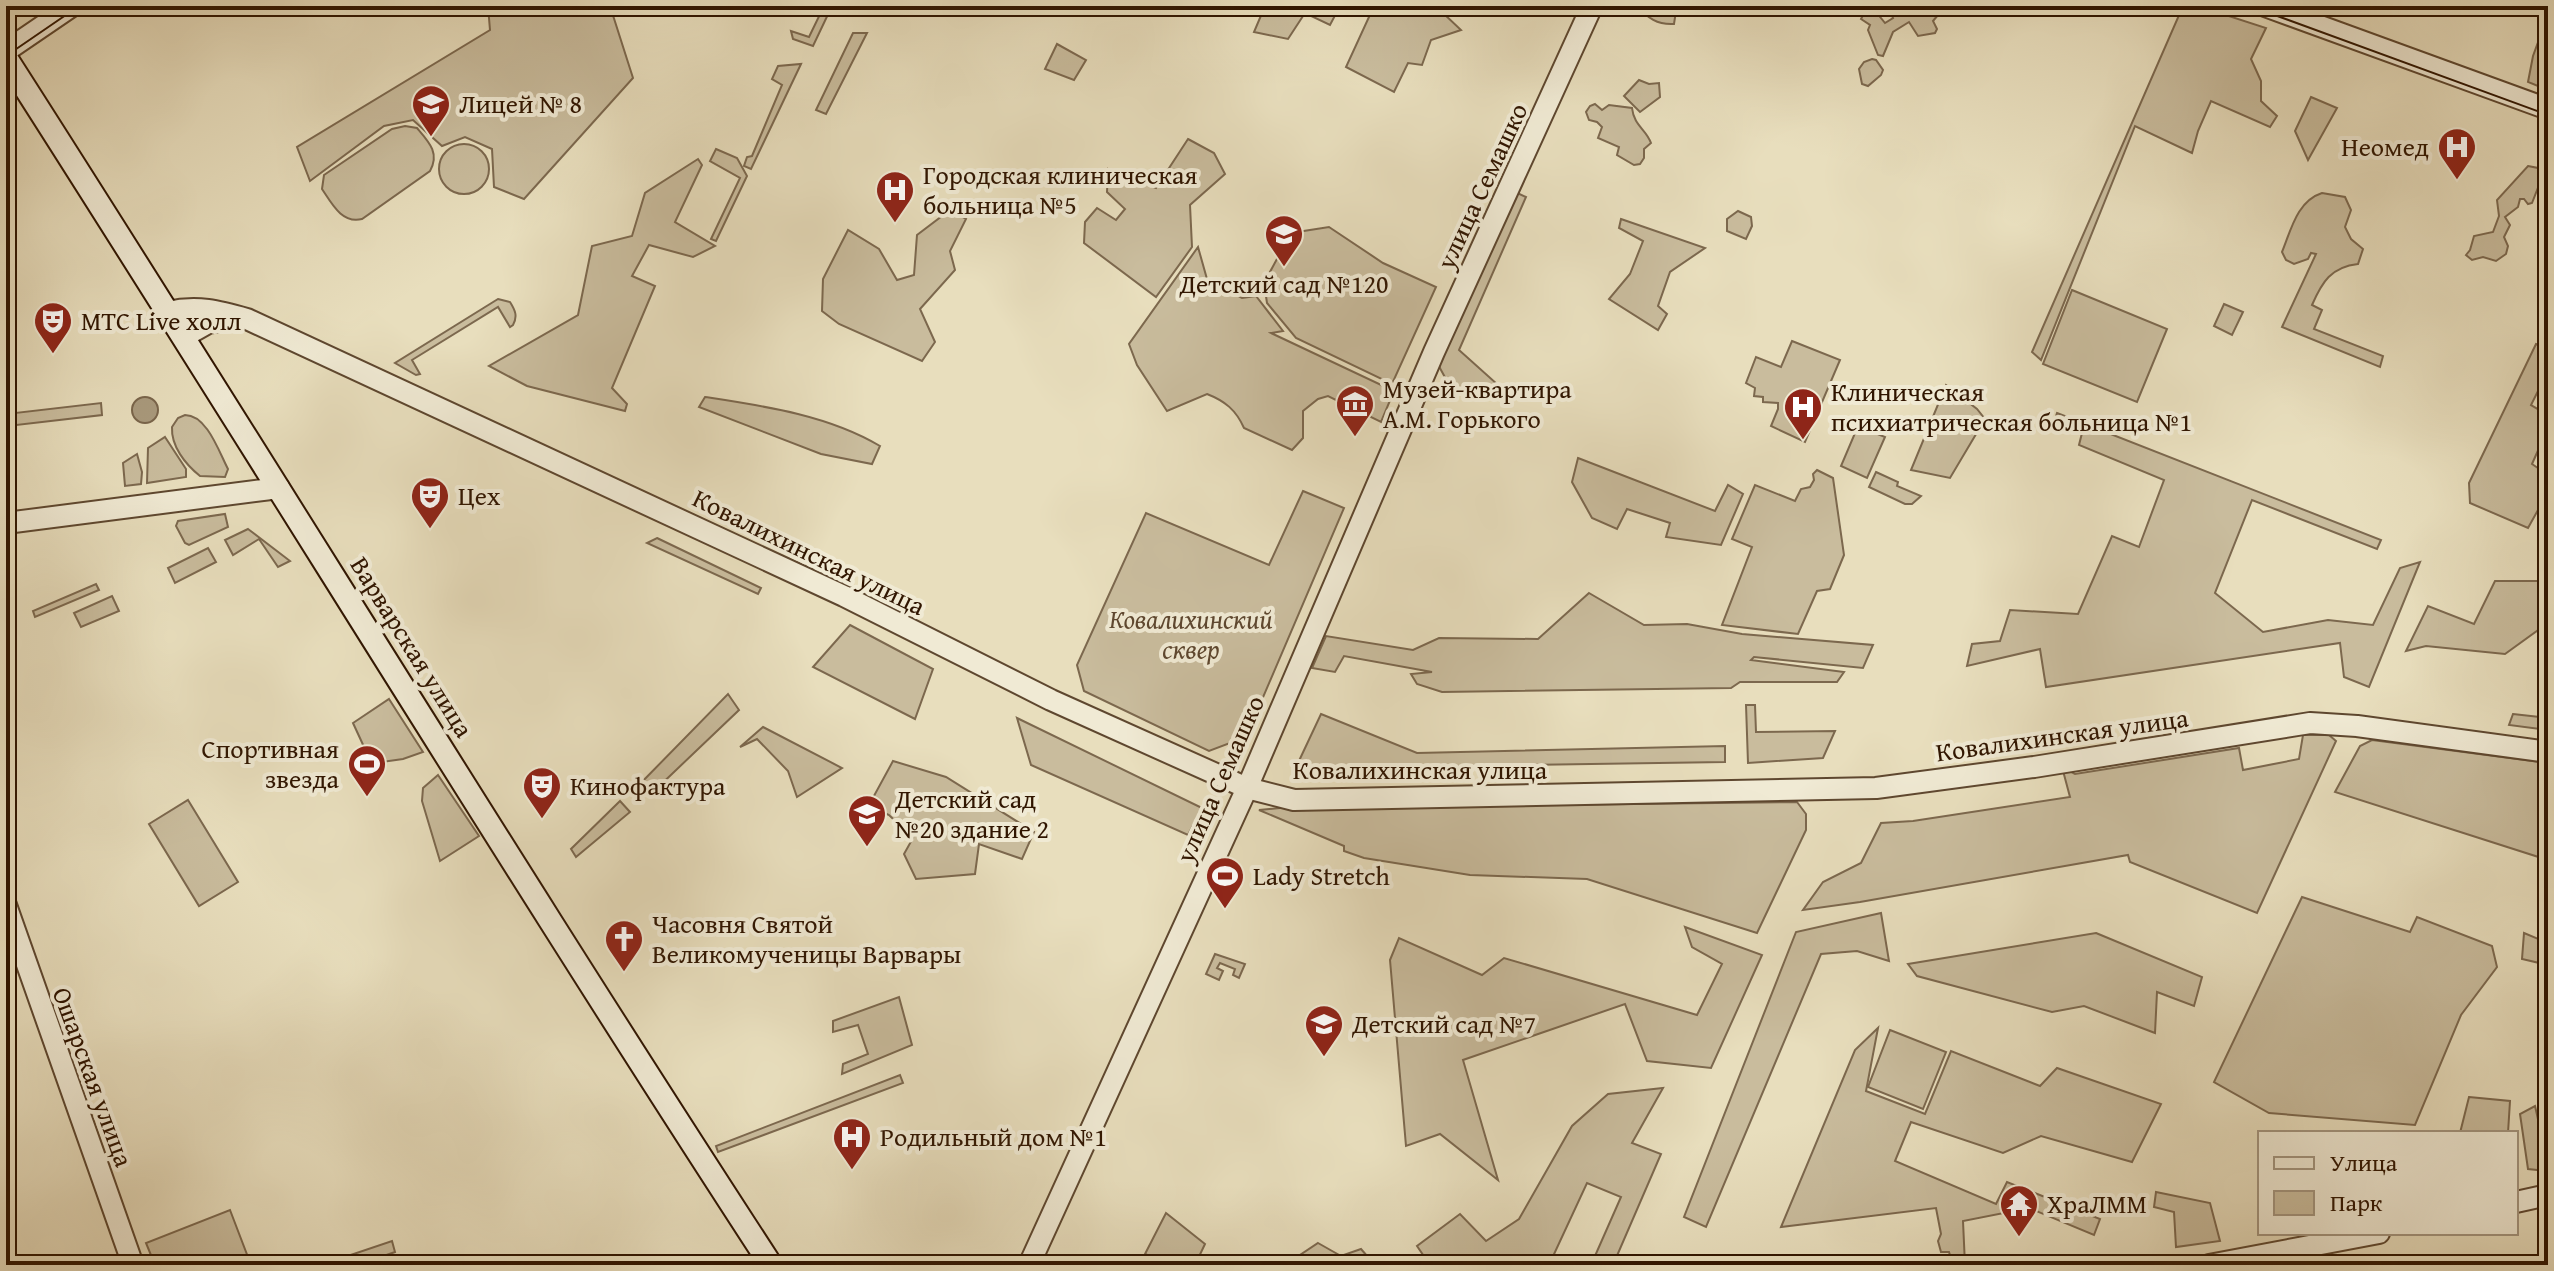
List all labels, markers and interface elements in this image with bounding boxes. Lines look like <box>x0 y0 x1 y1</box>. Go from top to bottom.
school or university icon: Лицей № 8 <box>410 83 452 138</box>
place label: Лицей № 8 <box>459 84 582 123</box>
street label: улица Семашко <box>1425 96 1537 276</box>
hospital icon: Неомед <box>2436 126 2478 181</box>
place label: Неомед <box>2341 127 2429 166</box>
place label: Городская клиническая больница №5 <box>923 155 1197 224</box>
hospital icon: Городская клиническая больница №5 <box>874 169 916 224</box>
school or university icon: Детский сад №120 <box>1263 213 1305 268</box>
place label: Детский сад №120 <box>1178 264 1389 303</box>
theatre icon: МТС Live холл <box>32 300 74 355</box>
place label: МТС Live холл <box>81 301 241 340</box>
place label: Музей-квартира А.М. Горького <box>1383 369 1572 438</box>
place label: Клиническая психиатрическая больница №1 <box>1831 372 2192 441</box>
museum icon: Музей-квартира А.М. Горького <box>1334 383 1376 438</box>
hospital icon: Клиническая психиатрическая больница №1 <box>1782 386 1824 441</box>
theatre icon: Цех <box>409 475 451 530</box>
place label: Цех <box>458 476 501 515</box>
street label: Ковалихинская улица <box>686 478 933 625</box>
street label: Варварская улица <box>341 549 484 745</box>
park label: Ковалихинский сквер <box>1109 599 1273 668</box>
street label: улица Семашко <box>1165 689 1274 870</box>
street label: Ковалихинская улица <box>1933 697 2191 772</box>
place label: Спортивная звезда <box>202 729 340 798</box>
sports icon: Спортивная звезда <box>346 743 388 798</box>
street label: Ковалихинская улица <box>1293 750 1548 789</box>
theatre icon: Кинофактура <box>521 765 563 820</box>
place label: Кинофактура <box>570 766 726 805</box>
place label: Детский сад №20 здание 2 <box>894 779 1049 848</box>
school or university icon: Детский сад №20 здание 2 <box>846 793 888 848</box>
sports icon: Lady Stretch <box>1204 855 1246 910</box>
place label: Lady Stretch <box>1253 856 1390 895</box>
place label: Часовня Святой Великомученицы Варвары <box>652 904 961 973</box>
church icon: Часовня Святой Великомученицы Варвары <box>603 918 645 973</box>
street label: Ошарская улица <box>43 982 144 1173</box>
school or university icon: Детский сад №7 <box>1303 1003 1345 1058</box>
place label: Детский сад №7 <box>1351 1004 1536 1043</box>
hospital icon: Родильный дом №1 <box>831 1116 873 1171</box>
place label: Родильный дом №1 <box>880 1117 1107 1156</box>
legend <box>2258 1131 2518 1235</box>
text: Улица <box>2330 1145 2398 1180</box>
temple icon: ХраЛММ <box>1998 1183 2040 1238</box>
place label: ХраЛММ <box>2047 1184 2147 1223</box>
text: Парк <box>2330 1185 2383 1220</box>

